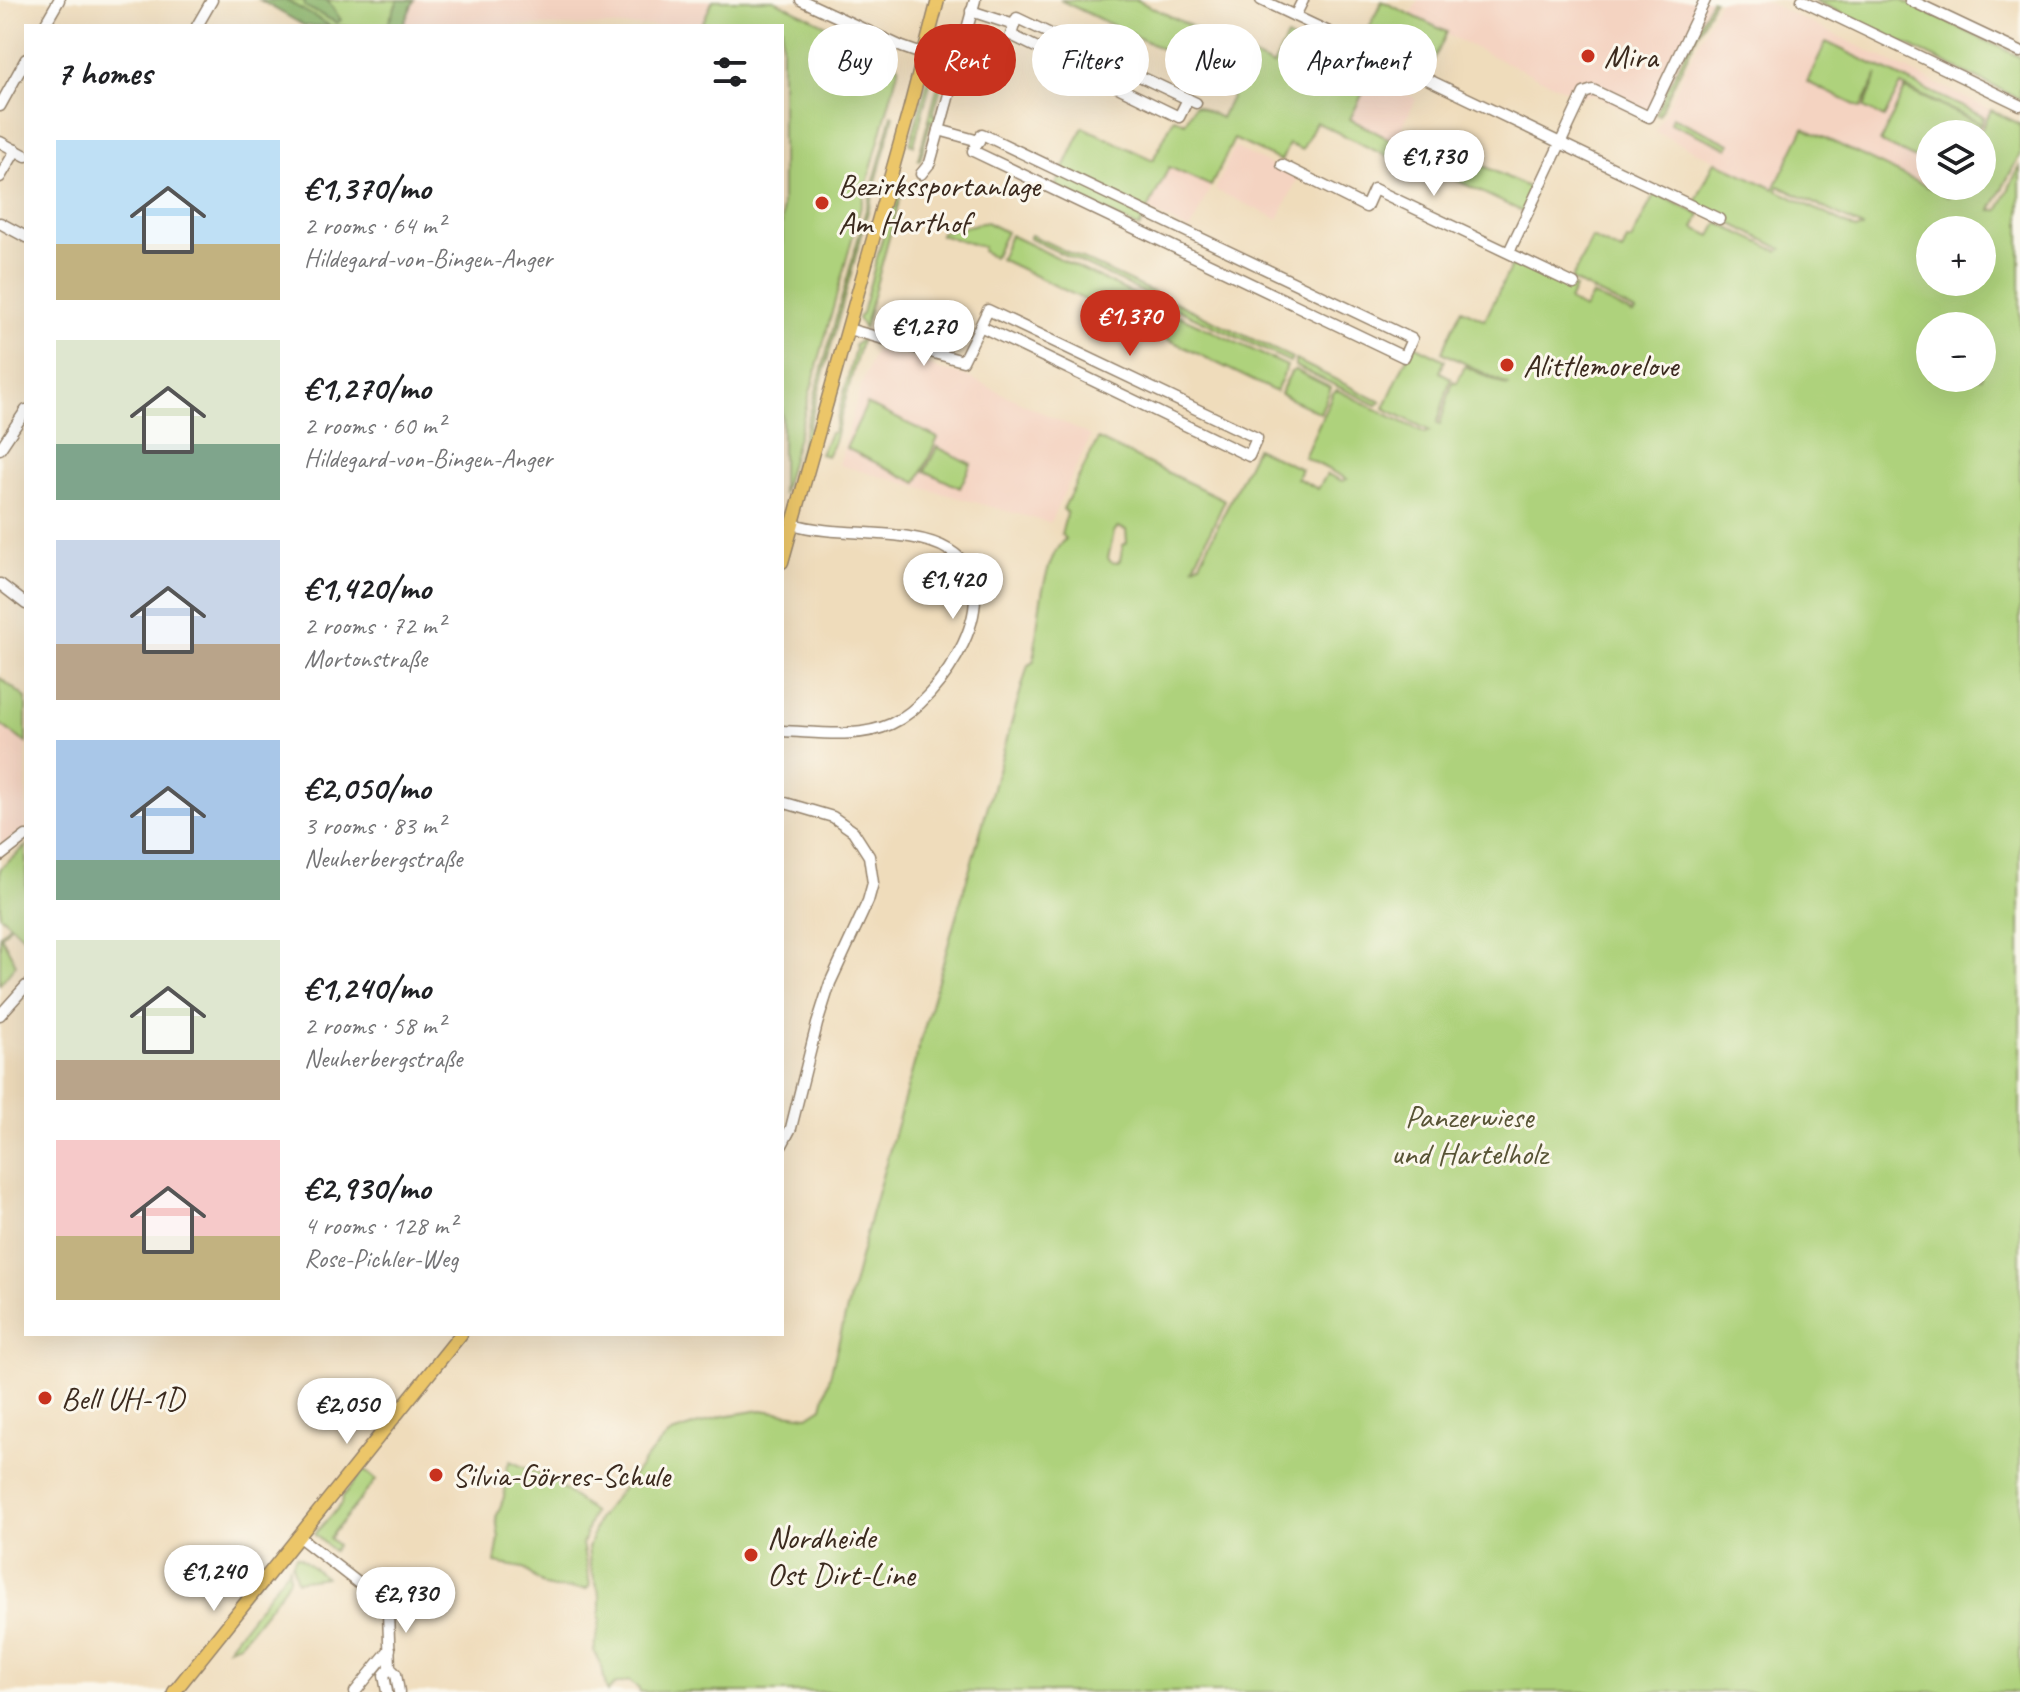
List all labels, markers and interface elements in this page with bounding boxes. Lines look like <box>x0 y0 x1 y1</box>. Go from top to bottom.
chip: Buy <box>808 24 898 96</box>
chip: Rent <box>914 24 1016 96</box>
chip: Filters <box>1032 24 1149 96</box>
chip: New <box>1165 24 1262 96</box>
chip: Apartment <box>1278 24 1437 96</box>
place label: Mira <box>1604 36 1660 77</box>
marker: Mira <box>1579 47 1597 65</box>
icon: filters <box>708 50 752 94</box>
text: 7 homes <box>56 51 152 94</box>
map controls <box>1916 120 1996 392</box>
button: layers <box>1916 120 1996 200</box>
pin: €1,730 <box>1369 130 1499 198</box>
text: €1,730 <box>1402 139 1466 172</box>
place label: Bezirkssportanlage Am Harthof <box>838 165 1043 243</box>
text: €1,370/mo <box>304 166 431 209</box>
icon: home <box>120 172 216 268</box>
marker: Bezirkssportanlage Am Harthof <box>813 194 831 212</box>
text: 2 rooms · 64 m² <box>304 209 445 242</box>
button: + <box>1916 216 1996 296</box>
text: Hildegard-von-Bingen-Anger <box>304 242 552 275</box>
pin: €1,370 <box>1065 290 1195 358</box>
text: €1,370 <box>1098 299 1162 332</box>
pin: €1,270 <box>859 300 989 368</box>
text: €1,270 <box>892 309 956 342</box>
button: − <box>1916 312 1996 392</box>
place label: Alittlemorelove <box>1523 345 1681 386</box>
marker: Alittlemorelove <box>1498 356 1516 374</box>
text: €1,270/mo <box>304 366 431 409</box>
icon: home <box>120 372 216 468</box>
text: 2 rooms · 60 m² <box>304 409 445 442</box>
text: Hildegard-von-Bingen-Anger <box>304 442 552 475</box>
pin: €1,420 <box>888 553 1018 621</box>
text: €1,420 <box>921 562 985 595</box>
text: €1,420/mo <box>304 566 431 609</box>
icon: home <box>120 572 216 668</box>
text: 2 rooms · 72 m² <box>304 609 445 642</box>
text: Mortonstraße <box>304 642 427 675</box>
text: €2,050/mo <box>304 766 430 809</box>
icon: home <box>120 772 216 868</box>
text: 3 rooms · 83 m² <box>304 809 445 842</box>
text: Neuherbergstraße <box>304 842 462 875</box>
text: €1,240/mo <box>304 966 431 1009</box>
icon: home <box>120 972 216 1068</box>
text: 2 rooms · 58 m² <box>304 1009 445 1042</box>
text: Neuherbergstraße <box>304 1042 462 1075</box>
park label: Panzerwiese und Hartelholz <box>1391 1096 1550 1174</box>
text: €2,930/mo <box>304 1166 430 1209</box>
icon: home <box>120 1172 216 1268</box>
text: 4 rooms · 128 m² <box>304 1209 456 1242</box>
text: Rose-Pichler-Weg <box>304 1242 458 1275</box>
place label: Bell UH-1D <box>61 1378 186 1419</box>
pin: €2,050 <box>282 1378 412 1446</box>
text: €2,050 <box>315 1387 379 1420</box>
marker: Bell UH-1D <box>36 1389 54 1407</box>
place label: Silvia-Görres-Schule <box>452 1455 672 1496</box>
marker: Silvia-Görres-Schule <box>427 1466 445 1484</box>
place label: Nordheide Ost Dirt-Line <box>767 1517 917 1595</box>
pin: €1,240 <box>149 1545 279 1613</box>
marker: Nordheide Ost Dirt-Line <box>742 1546 760 1564</box>
text: €1,240 <box>182 1554 246 1587</box>
pin: €2,930 <box>341 1567 471 1635</box>
text: €2,930 <box>374 1576 438 1609</box>

